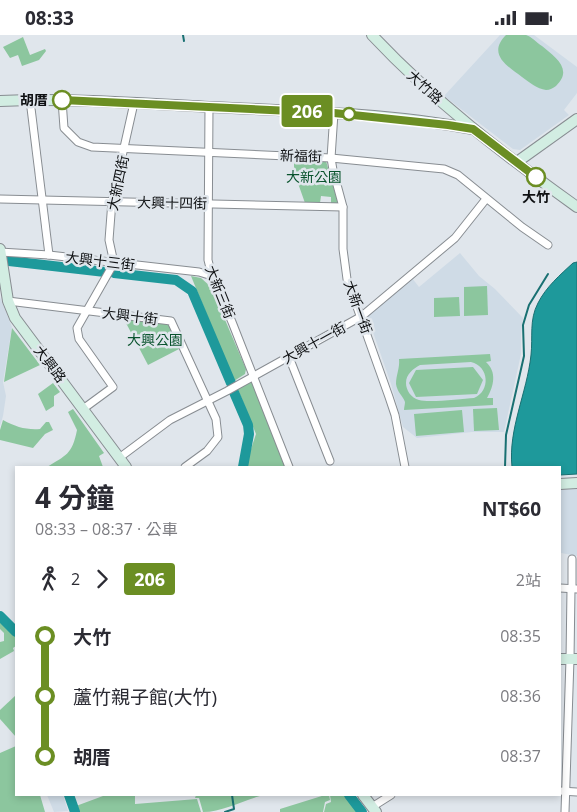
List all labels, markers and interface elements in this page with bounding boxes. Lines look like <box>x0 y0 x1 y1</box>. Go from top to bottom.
text: 08:33 <box>25 5 74 31</box>
street label: 大竹路 <box>403 66 447 108</box>
place label: 胡厝 <box>20 90 48 109</box>
marker: 胡厝 <box>52 90 72 110</box>
line badge: 206 <box>278 95 336 127</box>
text: 206 <box>292 99 322 123</box>
unlabelled marker <box>342 107 356 121</box>
street label: 新福街 <box>280 145 322 166</box>
street label: 大新四街 <box>102 154 133 212</box>
park label: 大新公園 <box>286 167 342 186</box>
marker: 大竹 <box>526 167 546 187</box>
place label: 大竹 <box>522 187 550 206</box>
street label: 大興十四街 <box>137 192 207 213</box>
street label: 大興十三街 <box>64 247 136 274</box>
street label: 大新三街 <box>201 262 240 321</box>
street label: 大新一街 <box>340 277 377 336</box>
street label: 大興十街 <box>101 303 159 328</box>
street label: 大興十一街 <box>279 317 349 368</box>
park label: 大興公園 <box>127 330 183 349</box>
street label: 大興路 <box>30 341 71 386</box>
text: 4 分鐘 <box>35 478 114 516</box>
text: NT$60 <box>482 496 541 522</box>
text: 08:33 – 08:37 · 公車 <box>35 518 177 540</box>
icon: walk <box>35 565 63 593</box>
icon: forward <box>88 565 116 593</box>
text: 206 <box>134 567 165 591</box>
text: 2 <box>71 568 80 590</box>
text: 2站 <box>516 569 541 591</box>
text: 大竹 <box>73 624 111 650</box>
text: 08:35 <box>500 625 541 647</box>
text: 蘆竹親子館(大竹) <box>73 684 217 710</box>
text: 08:36 <box>500 685 541 707</box>
text: 胡厝 <box>73 744 111 770</box>
text: 08:37 <box>500 745 541 767</box>

